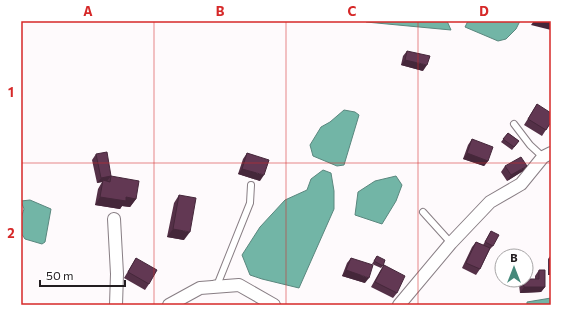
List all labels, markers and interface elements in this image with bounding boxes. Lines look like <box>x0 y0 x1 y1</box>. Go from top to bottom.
text: A <box>83 3 93 19</box>
text: B <box>216 3 225 19</box>
text: C <box>348 3 357 19</box>
text: D <box>479 3 489 19</box>
text: 1 <box>8 84 14 100</box>
text: 2 <box>7 225 15 241</box>
north arrow <box>494 248 534 288</box>
text: B <box>510 251 518 264</box>
scale bar <box>40 262 125 288</box>
text: 50 m <box>46 268 74 282</box>

